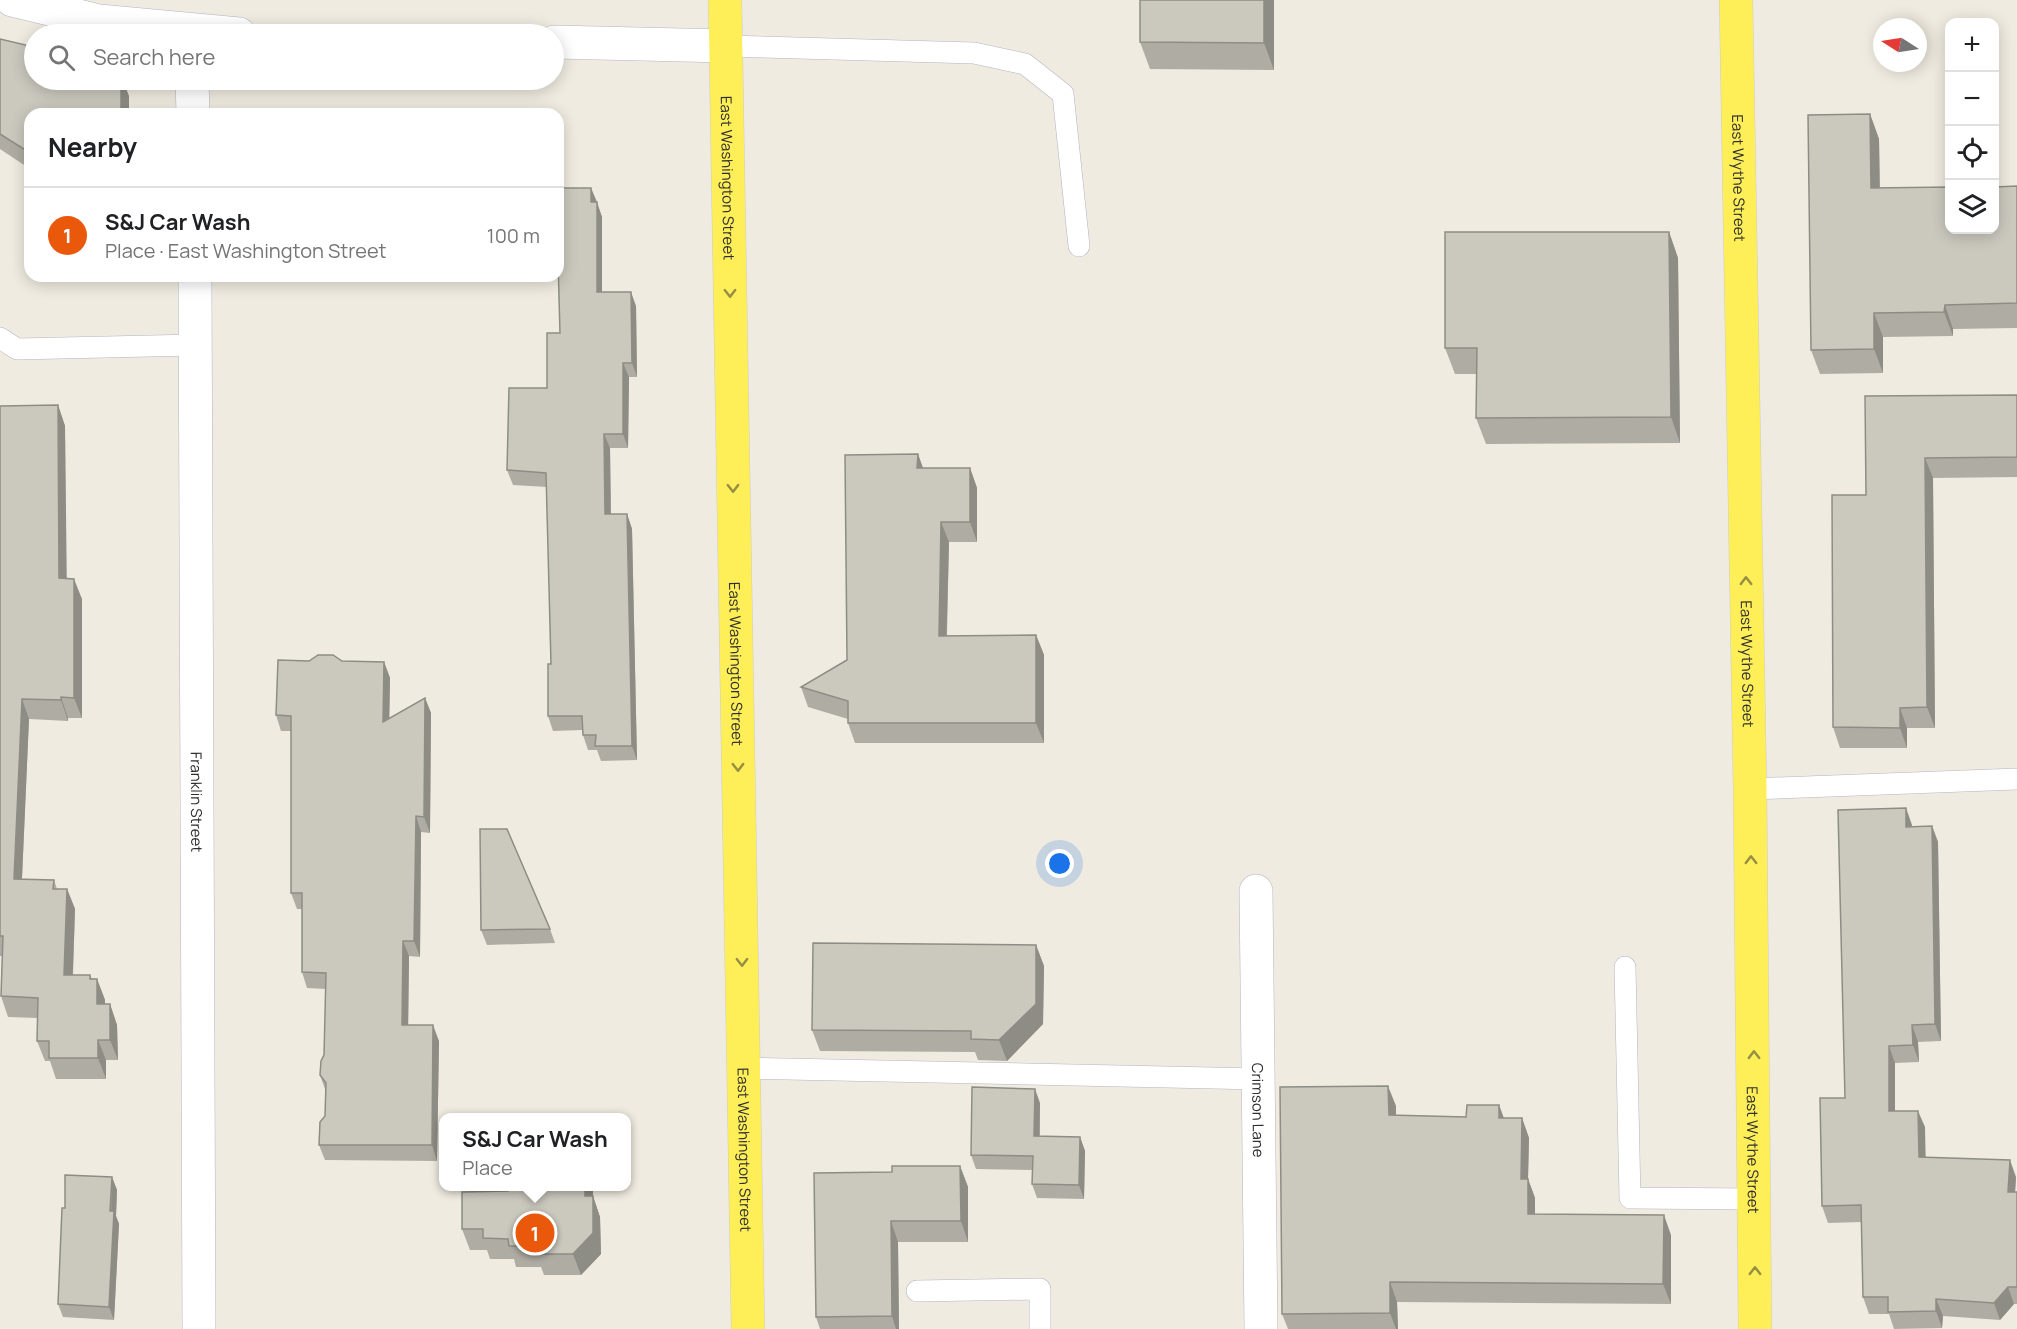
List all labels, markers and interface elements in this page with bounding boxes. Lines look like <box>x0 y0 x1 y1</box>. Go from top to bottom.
north arrow <box>1873 18 1927 72</box>
map controls <box>1945 18 1999 234</box>
button: + <box>1945 18 1999 72</box>
search box <box>24 24 564 90</box>
icon: search <box>45 41 78 74</box>
text: Search here <box>93 42 215 72</box>
button: − <box>1945 72 1999 126</box>
street label: East Washington Street <box>716 96 740 260</box>
street label: East Wythe Street <box>1728 114 1751 242</box>
button: locate <box>1945 126 1999 180</box>
text: Nearby <box>48 129 137 165</box>
button: layers <box>1945 180 1999 234</box>
text: S&J Car Wash <box>105 207 251 237</box>
text: 1 <box>63 222 72 249</box>
text: 100 m <box>487 222 540 249</box>
text: Place · East Washington Street <box>105 237 387 264</box>
one-way arrow <box>724 289 736 298</box>
one-way arrow <box>727 484 740 493</box>
one-way arrow <box>1740 576 1753 585</box>
street label: East Washington Street <box>725 582 748 746</box>
street label: East Wythe Street <box>1736 600 1759 728</box>
street label: Franklin Street <box>186 752 208 852</box>
one-way arrow <box>732 763 744 772</box>
your location <box>1045 849 1074 878</box>
one-way arrow <box>1745 855 1757 864</box>
one-way arrow <box>735 958 748 967</box>
one-way arrow <box>1748 1050 1760 1059</box>
street label: Crimson Lane <box>1247 1062 1270 1158</box>
street label: East Washington Street <box>733 1068 757 1232</box>
street label: East Wythe Street <box>1742 1086 1764 1214</box>
popup <box>439 1113 631 1191</box>
text: S&J Car Wash <box>462 1124 608 1154</box>
text: Place <box>462 1154 513 1181</box>
pin: 1 <box>516 1210 554 1256</box>
one-way arrow <box>1749 1266 1761 1275</box>

